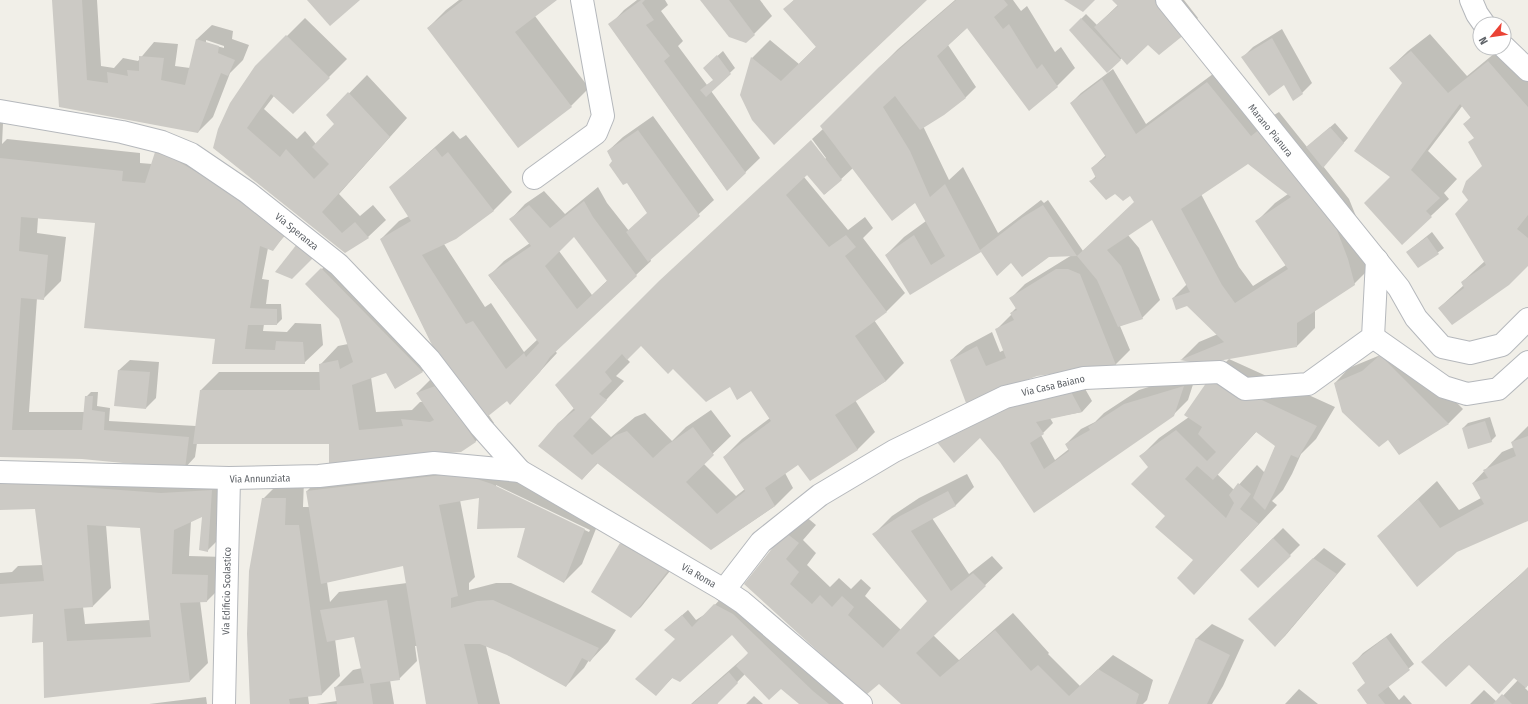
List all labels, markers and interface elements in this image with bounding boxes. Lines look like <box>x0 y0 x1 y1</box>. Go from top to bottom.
north arrow <box>1472 16 1512 56</box>
text: N <box>1476 35 1491 47</box>
street label: Marano Pianura <box>1245 102 1295 159</box>
street label: Via Speranza <box>272 211 320 253</box>
street label: Via Casa Baiano <box>1020 373 1086 399</box>
street label: Via Annunziata <box>230 472 291 486</box>
street label: Via Edificio Scolastico <box>220 547 234 635</box>
street label: Via Roma <box>679 561 718 591</box>

